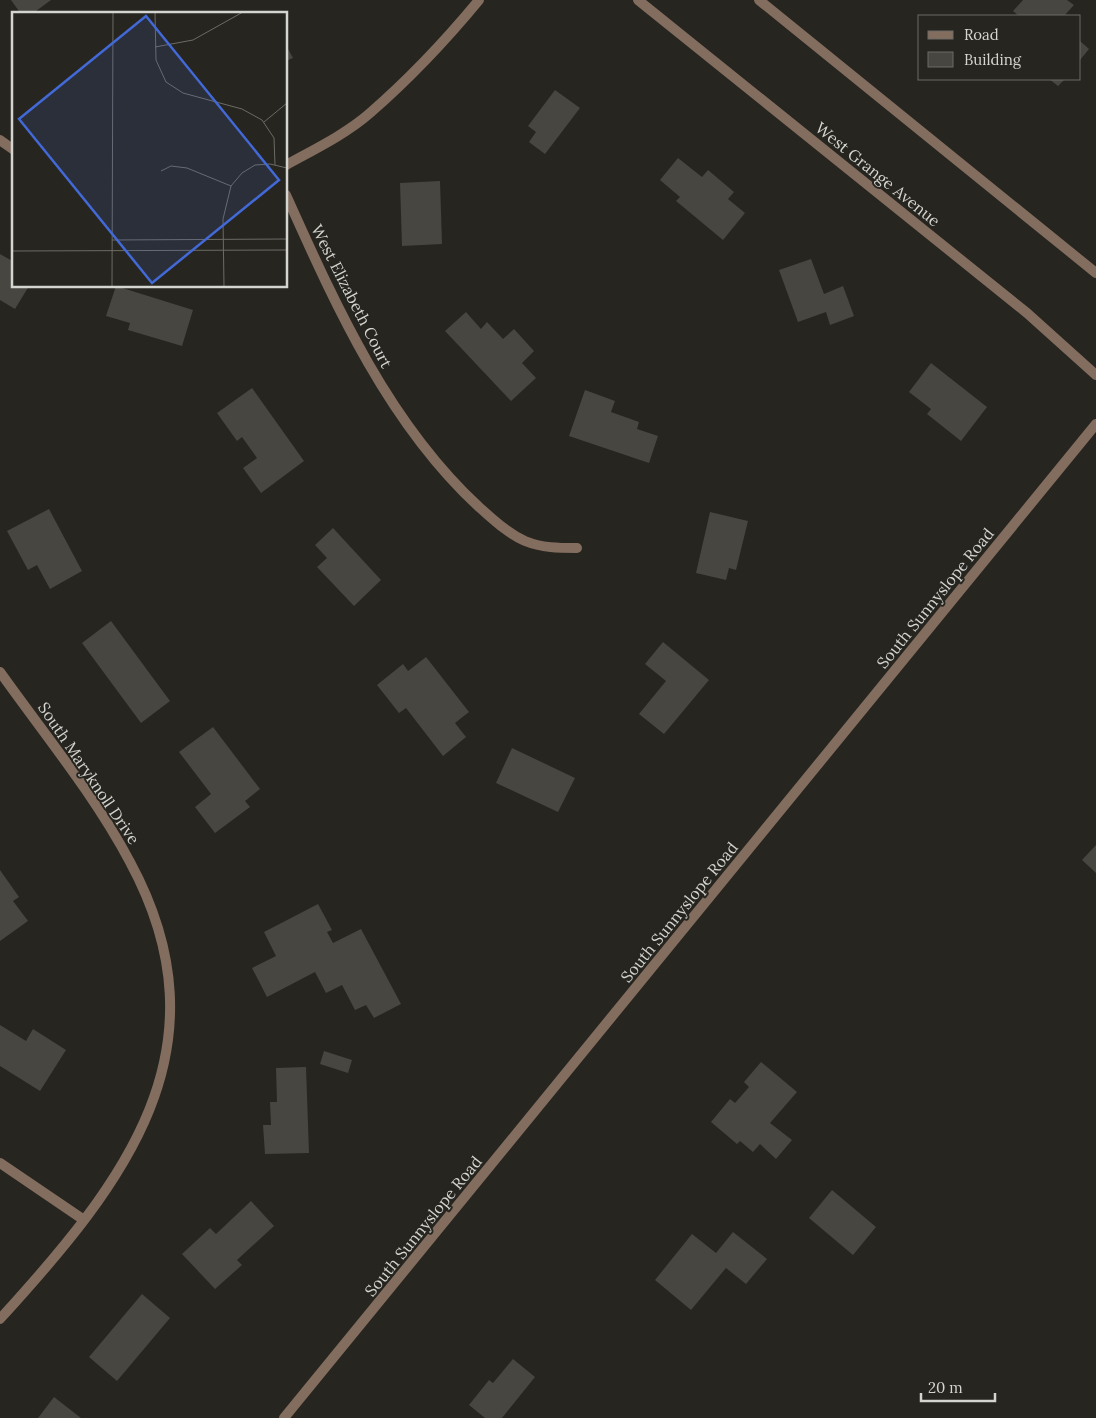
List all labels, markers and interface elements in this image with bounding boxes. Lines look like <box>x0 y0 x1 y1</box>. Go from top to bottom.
inset map <box>12 12 288 288</box>
legend <box>918 15 1081 80</box>
text: Road <box>964 25 999 44</box>
text: Building <box>964 50 1022 69</box>
street label: West Grange Avenue <box>812 118 945 231</box>
street label: West Elizabeth Court <box>307 221 397 372</box>
street label: South Sunnyslope Road <box>872 523 998 672</box>
street label: South Maryknoll Drive <box>34 698 144 848</box>
street label: South Sunnyslope Road <box>616 837 742 986</box>
street label: South Sunnyslope Road <box>360 1151 486 1300</box>
scale bar <box>921 1370 995 1402</box>
text: 20 m <box>928 1378 963 1397</box>

